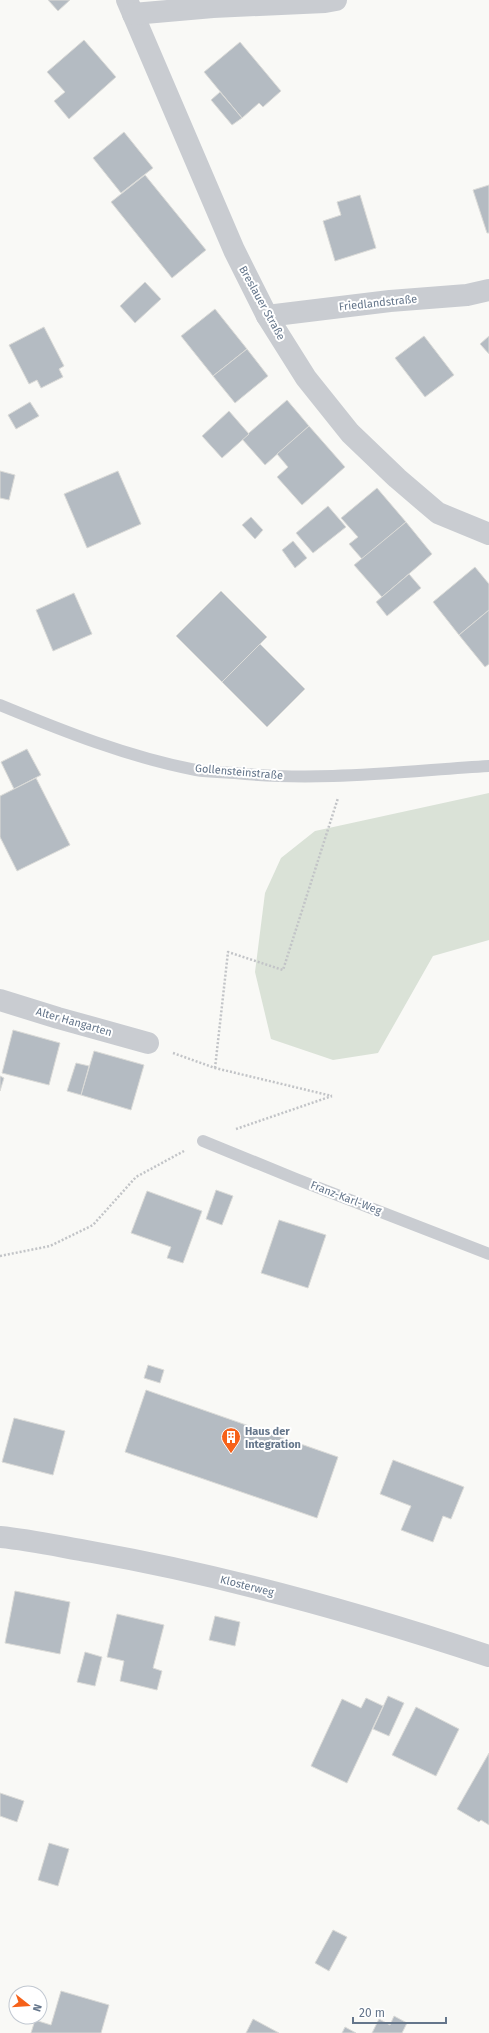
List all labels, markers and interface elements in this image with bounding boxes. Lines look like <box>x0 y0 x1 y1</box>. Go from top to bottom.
street label: Breslauer Straße <box>236 264 288 342</box>
street label: Friedlandstraße <box>338 292 418 314</box>
street label: Gollensteinstraße <box>195 762 283 782</box>
street label: Alter Hangarten <box>35 1005 113 1039</box>
street label: Franz-Karl-Weg <box>309 1178 384 1218</box>
place label: Haus der Integration <box>245 1425 301 1451</box>
building icon: Haus der Integration <box>220 1426 242 1454</box>
street label: Klosterweg <box>219 1573 275 1599</box>
north arrow <box>8 1985 48 2025</box>
scale bar <box>353 1999 446 2025</box>
text: N <box>30 2002 44 2013</box>
text: 20 m <box>359 2006 385 2020</box>

